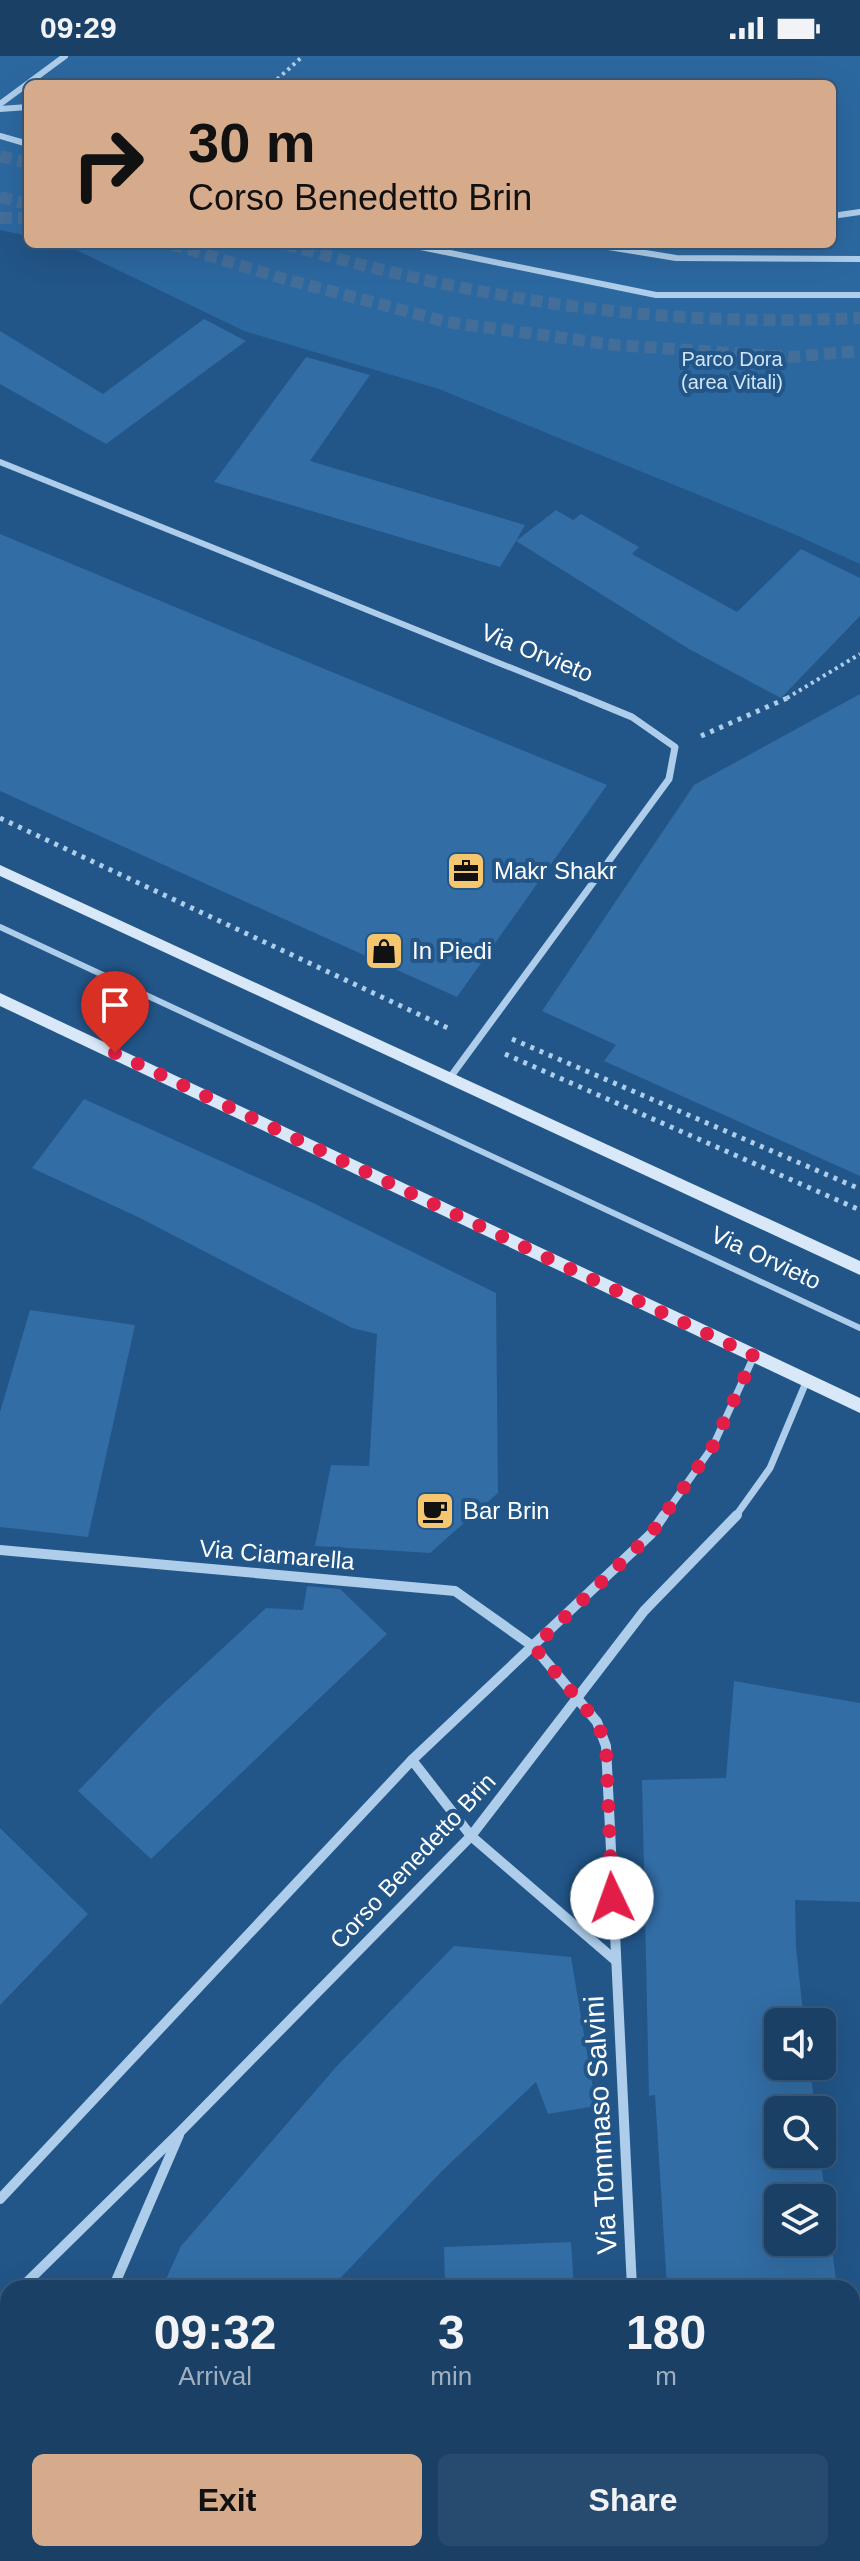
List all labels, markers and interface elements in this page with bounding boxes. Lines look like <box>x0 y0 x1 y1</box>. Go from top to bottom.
text: 09:29 <box>40 11 117 44</box>
text: 30 m <box>188 111 316 174</box>
icon: right <box>56 112 160 216</box>
text: Corso Benedetto Brin <box>188 177 532 218</box>
park label: Parco Dora (area Vitali) <box>681 348 783 393</box>
street label: Via Orvieto <box>477 618 597 687</box>
office icon: Makr Shakr <box>445 850 487 892</box>
place label: Makr Shakr <box>494 857 617 884</box>
shop icon: In Piedi <box>363 930 405 972</box>
place label: In Piedi <box>412 937 492 964</box>
pin <box>81 971 149 1053</box>
icon: arrive <box>93 983 137 1027</box>
street label: Via Orvieto <box>707 1220 826 1295</box>
cafe icon: Bar Brin <box>414 1490 456 1532</box>
place label: Bar Brin <box>463 1497 550 1524</box>
street label: Via Ciamarella <box>198 1534 356 1575</box>
street label: Corso Benedetto Brin <box>325 1768 501 1954</box>
position arrow <box>570 1856 654 1940</box>
street label: Via Tommaso Salvini <box>578 1995 623 2255</box>
map controls <box>764 2008 836 2256</box>
button: sound <box>764 2008 836 2080</box>
button: search <box>764 2096 836 2168</box>
button: layers <box>764 2184 836 2256</box>
text: 09:32 <box>154 2306 277 2359</box>
text: 3 <box>438 2306 465 2359</box>
text: 180 <box>626 2306 706 2359</box>
text: Arrival <box>178 2361 252 2391</box>
text: min <box>430 2361 472 2391</box>
text: m <box>655 2361 677 2391</box>
button: Exit <box>32 2454 422 2546</box>
button: Share <box>438 2454 828 2546</box>

